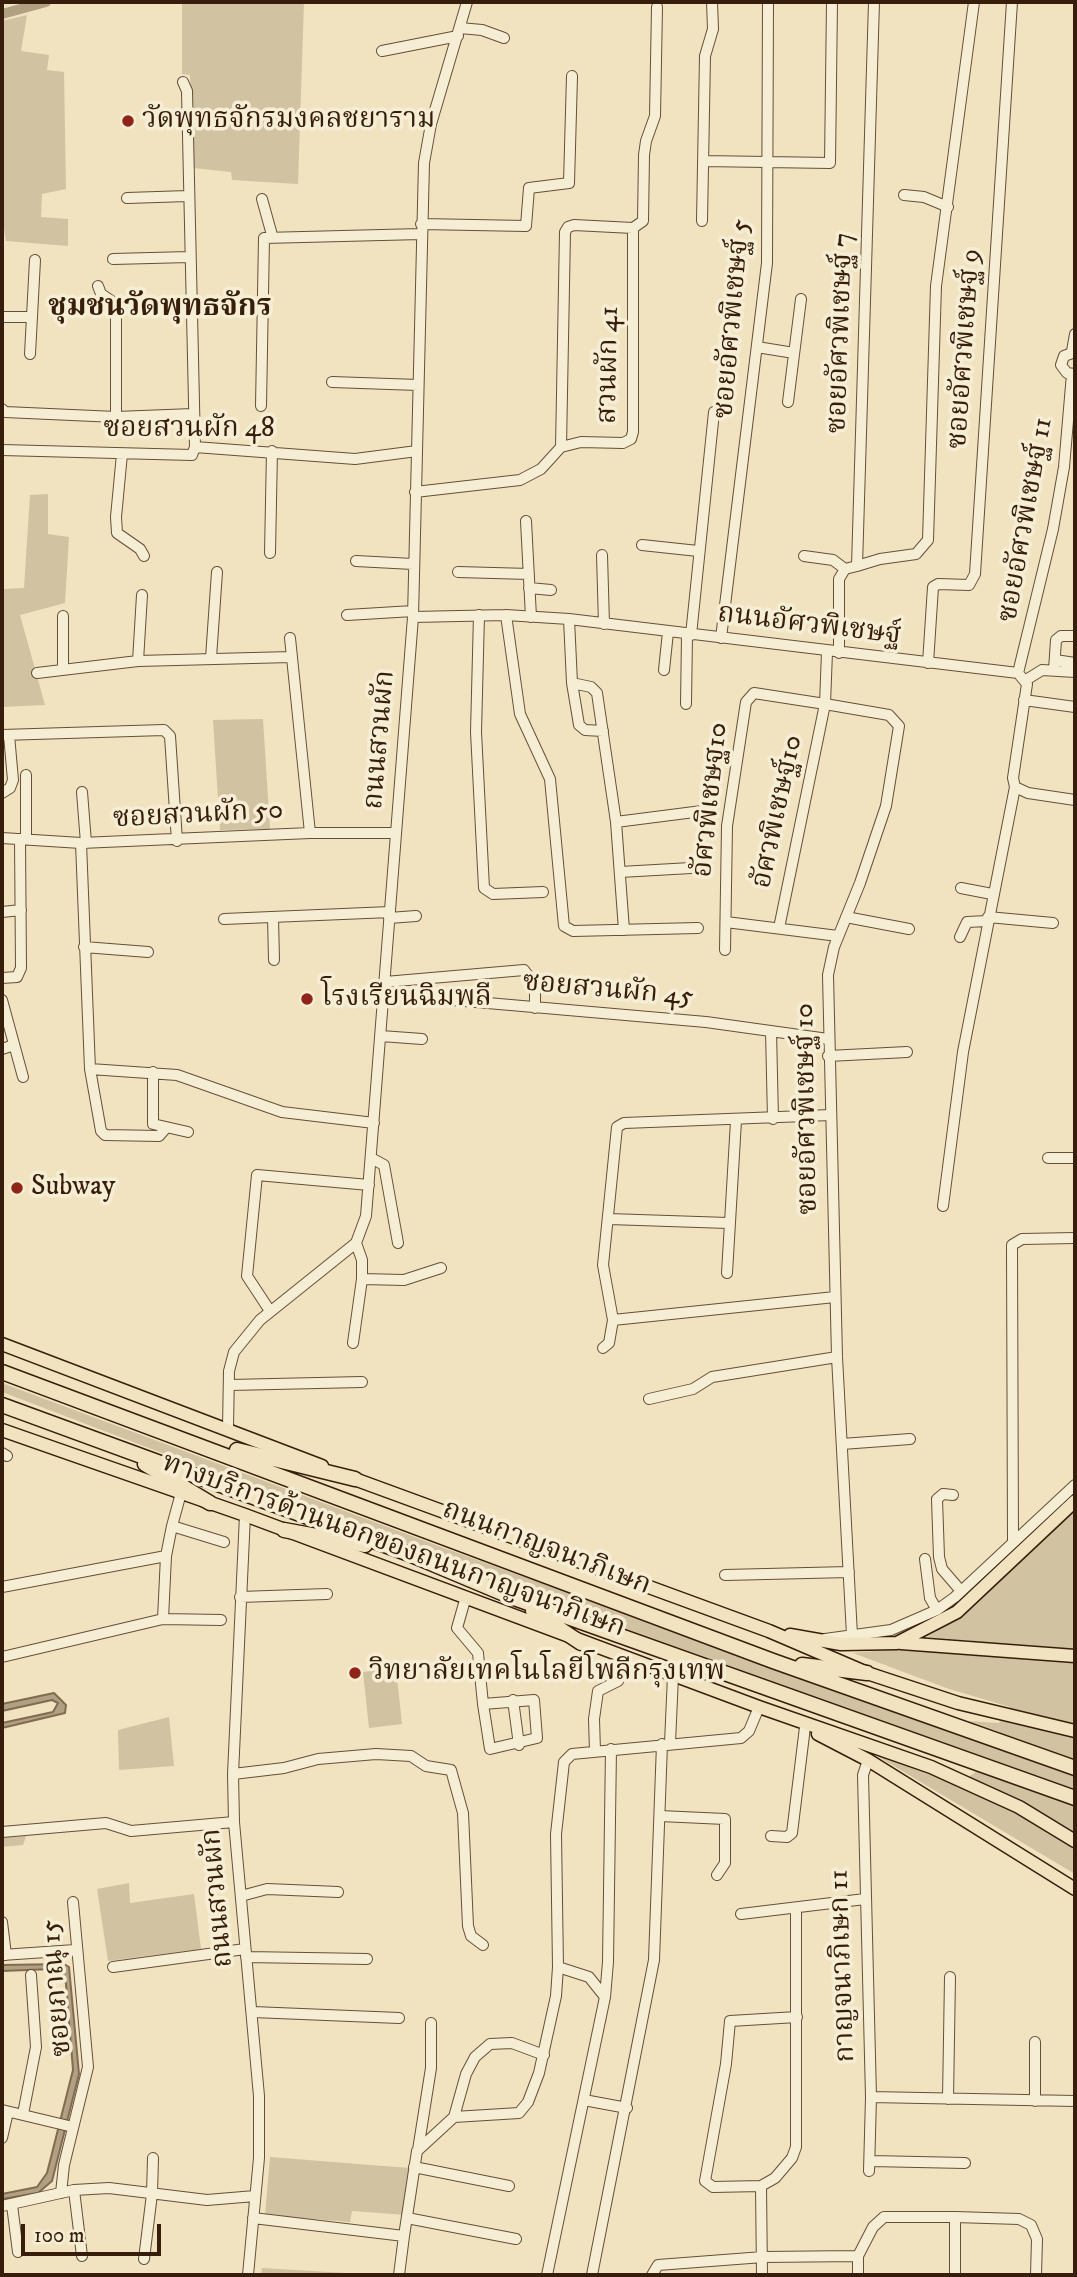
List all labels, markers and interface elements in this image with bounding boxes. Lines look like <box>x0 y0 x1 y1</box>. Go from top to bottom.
place label: วัดพุทธจักรมงคลชยาราม <box>142 104 435 138</box>
marker: วัดพุทธจักรมงคลชยาราม <box>120 113 136 129</box>
street label: ซอยอัศวพิเชษฐ์ 5 <box>709 218 759 420</box>
street label: ซอยอัศวพิเชษฐ์ 7 <box>822 232 862 434</box>
street label: ซอยอัศวพิเชษฐ์ 9 <box>942 248 990 450</box>
district label: ชุมชนวัดพุทธจักร <box>48 291 272 327</box>
street label: สวนผัก 41 <box>592 306 628 424</box>
street label: ซอยสวนผัก 48 <box>103 413 275 447</box>
street label: ซอยอัศวพิเชษฐ์ 11 <box>992 415 1062 625</box>
street label: ถนนอัศวพิเชษฐ์ <box>715 598 903 654</box>
street label: ถนนสวนผัก <box>358 669 404 811</box>
street label: อัศวพิเชษฐ10 <box>687 721 737 879</box>
street label: อัศวพิเชษฐ์10 <box>746 732 812 892</box>
street label: ซอยสวนผัก 50 <box>112 795 284 837</box>
street label: ซอยสวนผัก 45 <box>521 967 695 1015</box>
place label: โรงเรียนฉิมพลี <box>321 982 492 1016</box>
marker: โรงเรียนฉิมพลี <box>299 991 315 1007</box>
street label: ซอยอัศวพิเชษฐ์ 10 <box>789 1003 827 1215</box>
place label: Subway <box>31 1171 115 1205</box>
marker: Subway <box>9 1180 25 1196</box>
street label: ทางบริการด้านนอกของถนนกาญจนาภิเษก <box>157 1447 629 1647</box>
street label: ถนนกาญจนาภิเษก <box>437 1494 655 1604</box>
place label: วิทยาลัยเทคโนโลยีโพลีกรุงเทพ <box>369 1656 725 1690</box>
marker: วิทยาลัยเทคโนโลยีโพลีกรุงเทพ <box>347 1665 363 1681</box>
street label: ถนนสวนผัก <box>196 1827 242 1969</box>
street label: กาญจนาภิเษก 11 <box>824 1869 864 2063</box>
street label: ซอยภาณุ 15 <box>35 1918 81 2058</box>
scale bar <box>24 2210 164 2254</box>
text: 100 m <box>34 2223 85 2249</box>

